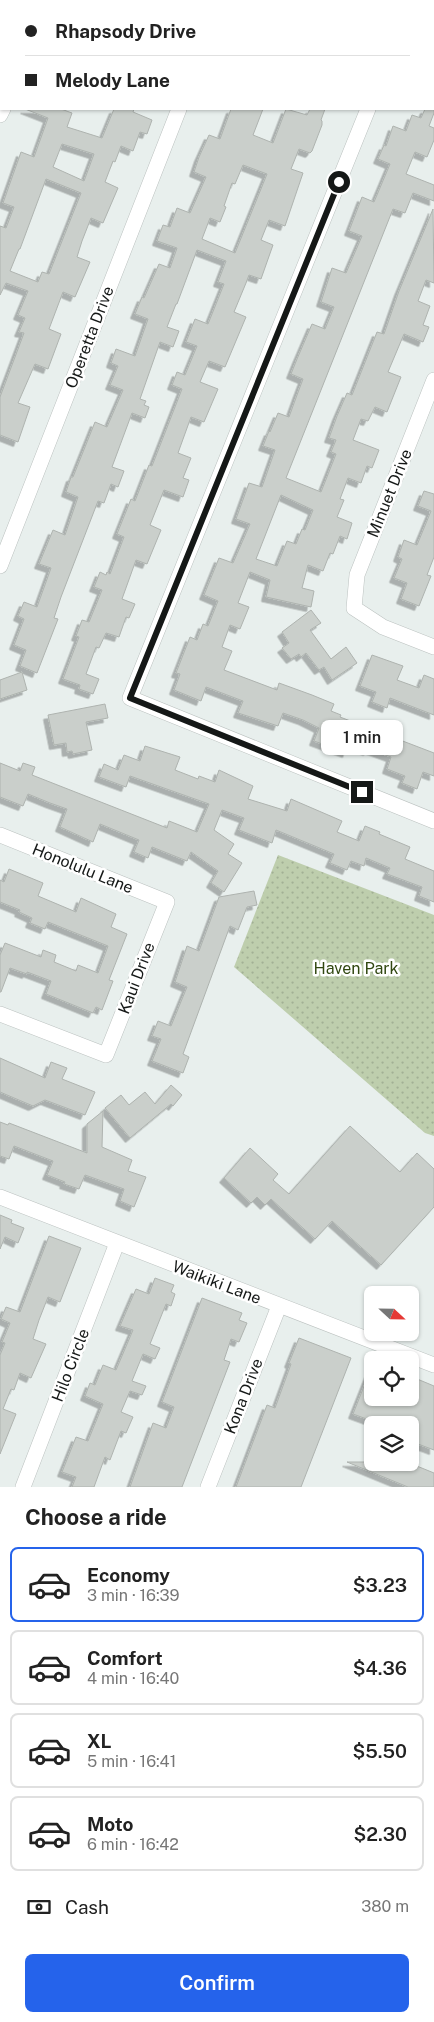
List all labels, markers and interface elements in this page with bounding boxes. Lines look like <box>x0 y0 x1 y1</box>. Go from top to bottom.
text: Rhapsody Drive <box>55 20 196 42</box>
text: Melody Lane <box>55 69 170 91</box>
route start <box>328 171 350 193</box>
street label: Operetta Drive <box>61 284 118 391</box>
street label: Minuet Drive <box>363 446 416 540</box>
callout: 1 min <box>321 720 403 754</box>
text: 1 min <box>343 728 381 747</box>
route end <box>351 781 373 803</box>
street label: Honolulu Lane <box>29 840 136 897</box>
street label: Kaui Drive <box>114 940 159 1017</box>
park label: Haven Park <box>314 959 399 978</box>
street label: Waikiki Lane <box>170 1257 264 1308</box>
north arrow <box>364 1286 419 1341</box>
map controls <box>364 1286 419 1471</box>
street label: Hilo Circle <box>48 1326 93 1404</box>
button: locate <box>364 1351 419 1406</box>
street label: Kona Drive <box>220 1356 267 1437</box>
button: layers <box>364 1416 419 1471</box>
text: Choose a ride <box>25 1504 167 1530</box>
icon: car <box>27 1562 72 1607</box>
text: Economy <box>87 1564 170 1586</box>
text: $3.23 <box>353 1574 407 1596</box>
text: 3 min · 16:39 <box>87 1586 180 1605</box>
icon: car <box>27 1645 72 1690</box>
text: Comfort <box>87 1647 163 1669</box>
text: $4.36 <box>353 1657 407 1679</box>
text: 4 min · 16:40 <box>87 1669 179 1688</box>
icon: car <box>27 1728 72 1773</box>
text: XL <box>87 1730 112 1752</box>
text: $5.50 <box>353 1740 407 1762</box>
text: 5 min · 16:41 <box>87 1752 176 1771</box>
icon: car <box>27 1811 72 1856</box>
text: Moto <box>87 1813 133 1835</box>
text: $2.30 <box>354 1823 407 1845</box>
text: 6 min · 16:42 <box>87 1835 179 1854</box>
icon: cash <box>25 1893 53 1921</box>
text: Cash <box>65 1896 109 1918</box>
text: 380 m <box>361 1897 409 1916</box>
button: Confirm <box>25 1954 409 2012</box>

